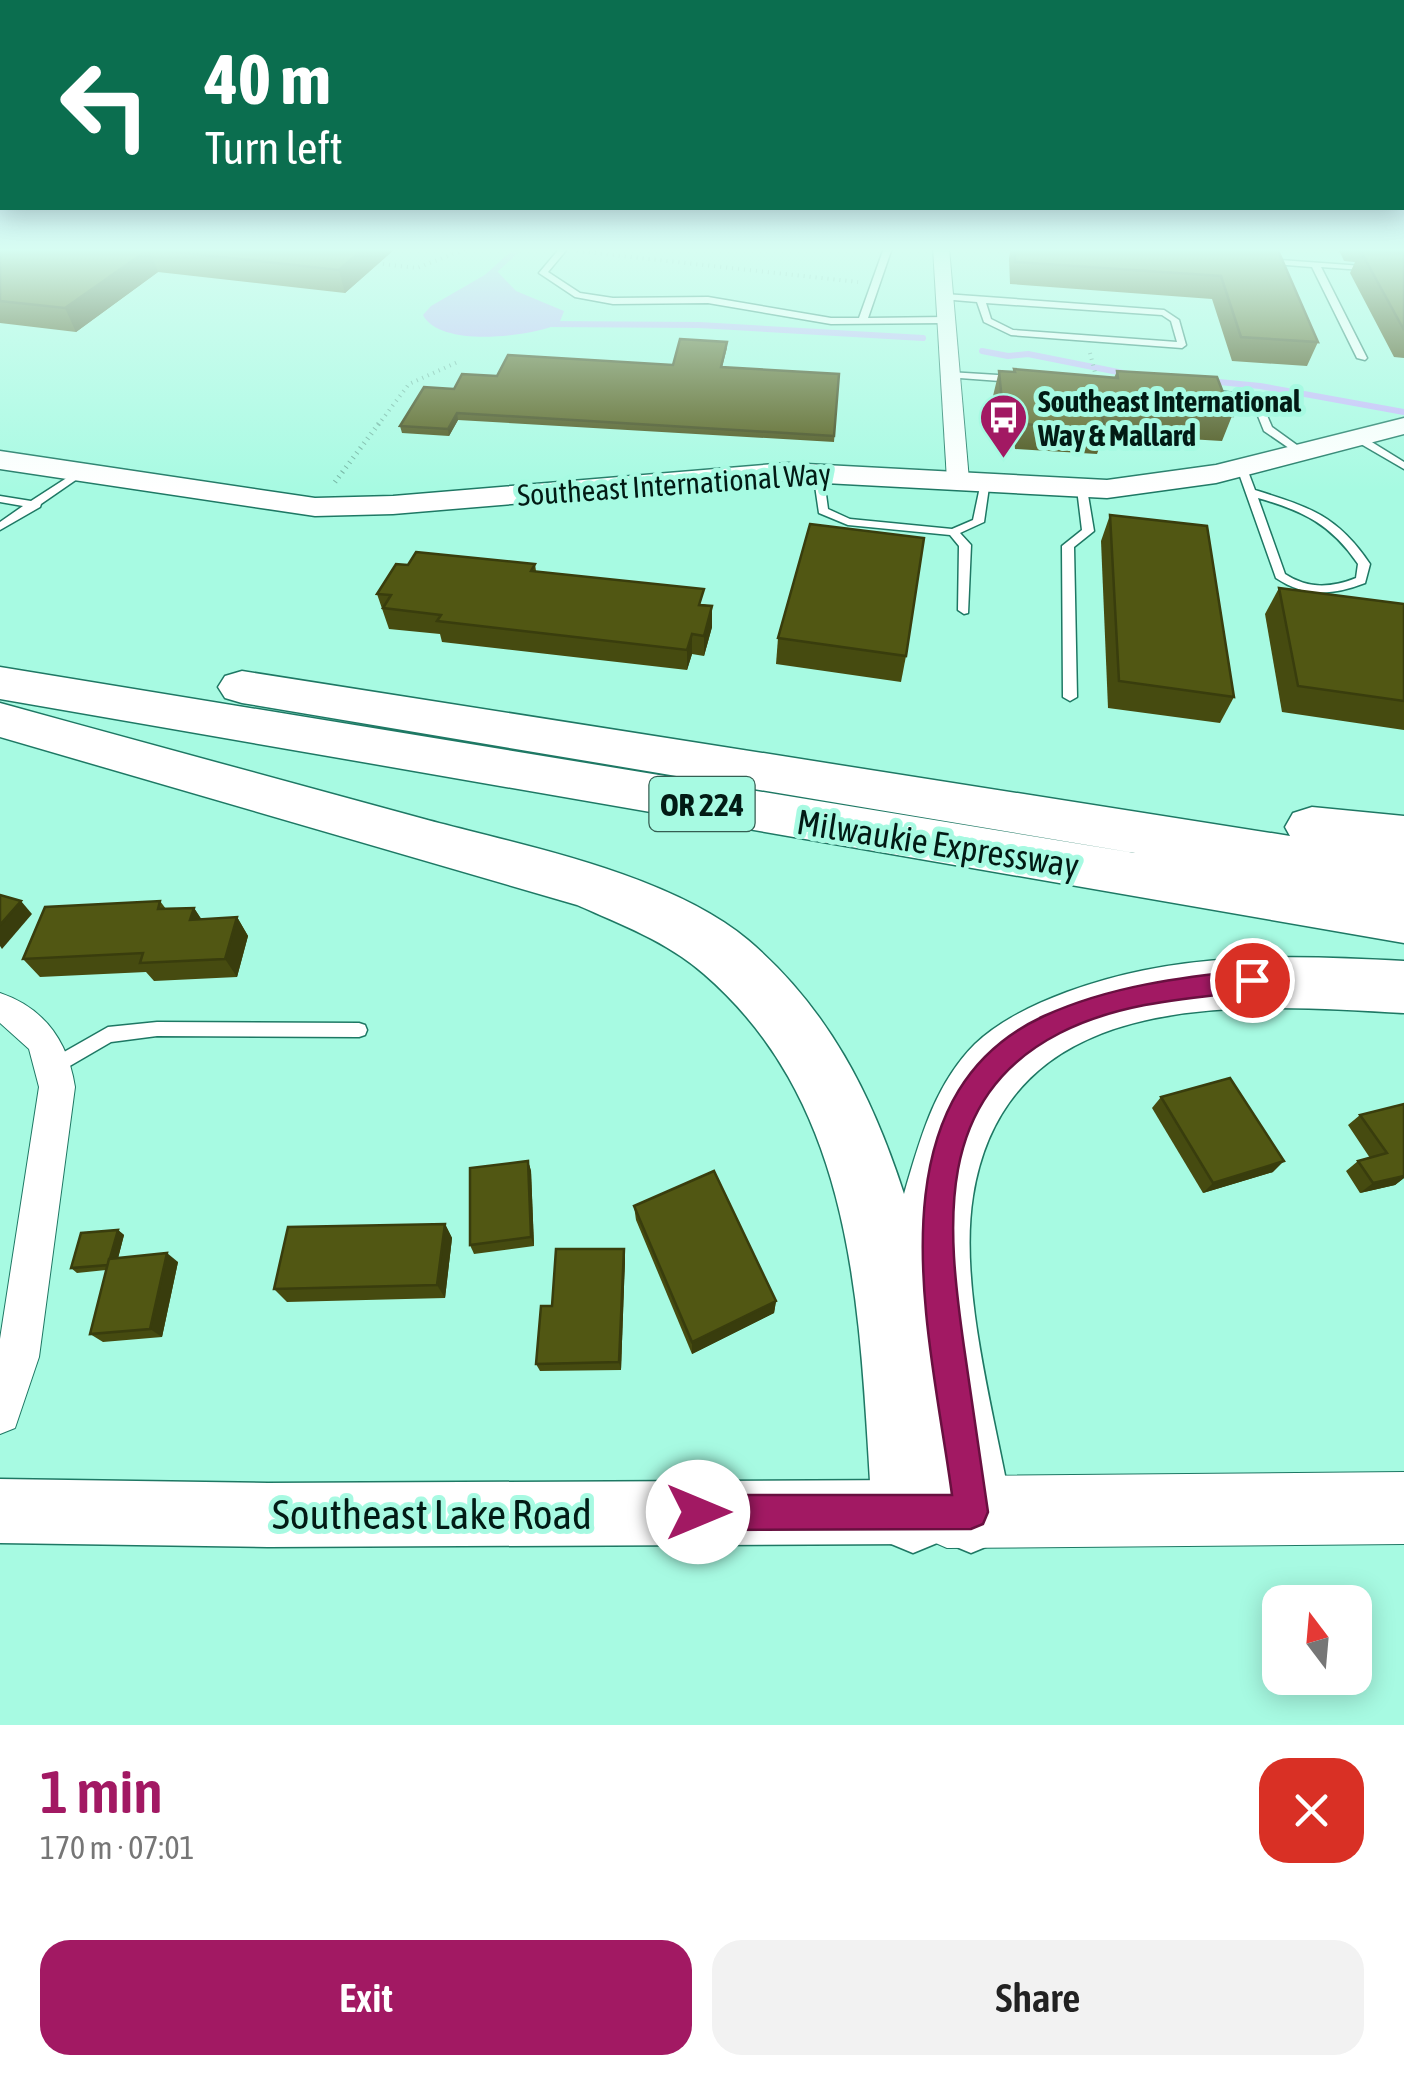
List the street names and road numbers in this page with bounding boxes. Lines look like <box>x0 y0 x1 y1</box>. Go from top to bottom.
street label: Southeast International Way <box>516 456 832 512</box>
road number: OR 224 <box>650 777 754 831</box>
street label: Milwaukie Expressway <box>794 801 1082 885</box>
street label: Southeast Lake Road <box>272 1490 592 1538</box>

